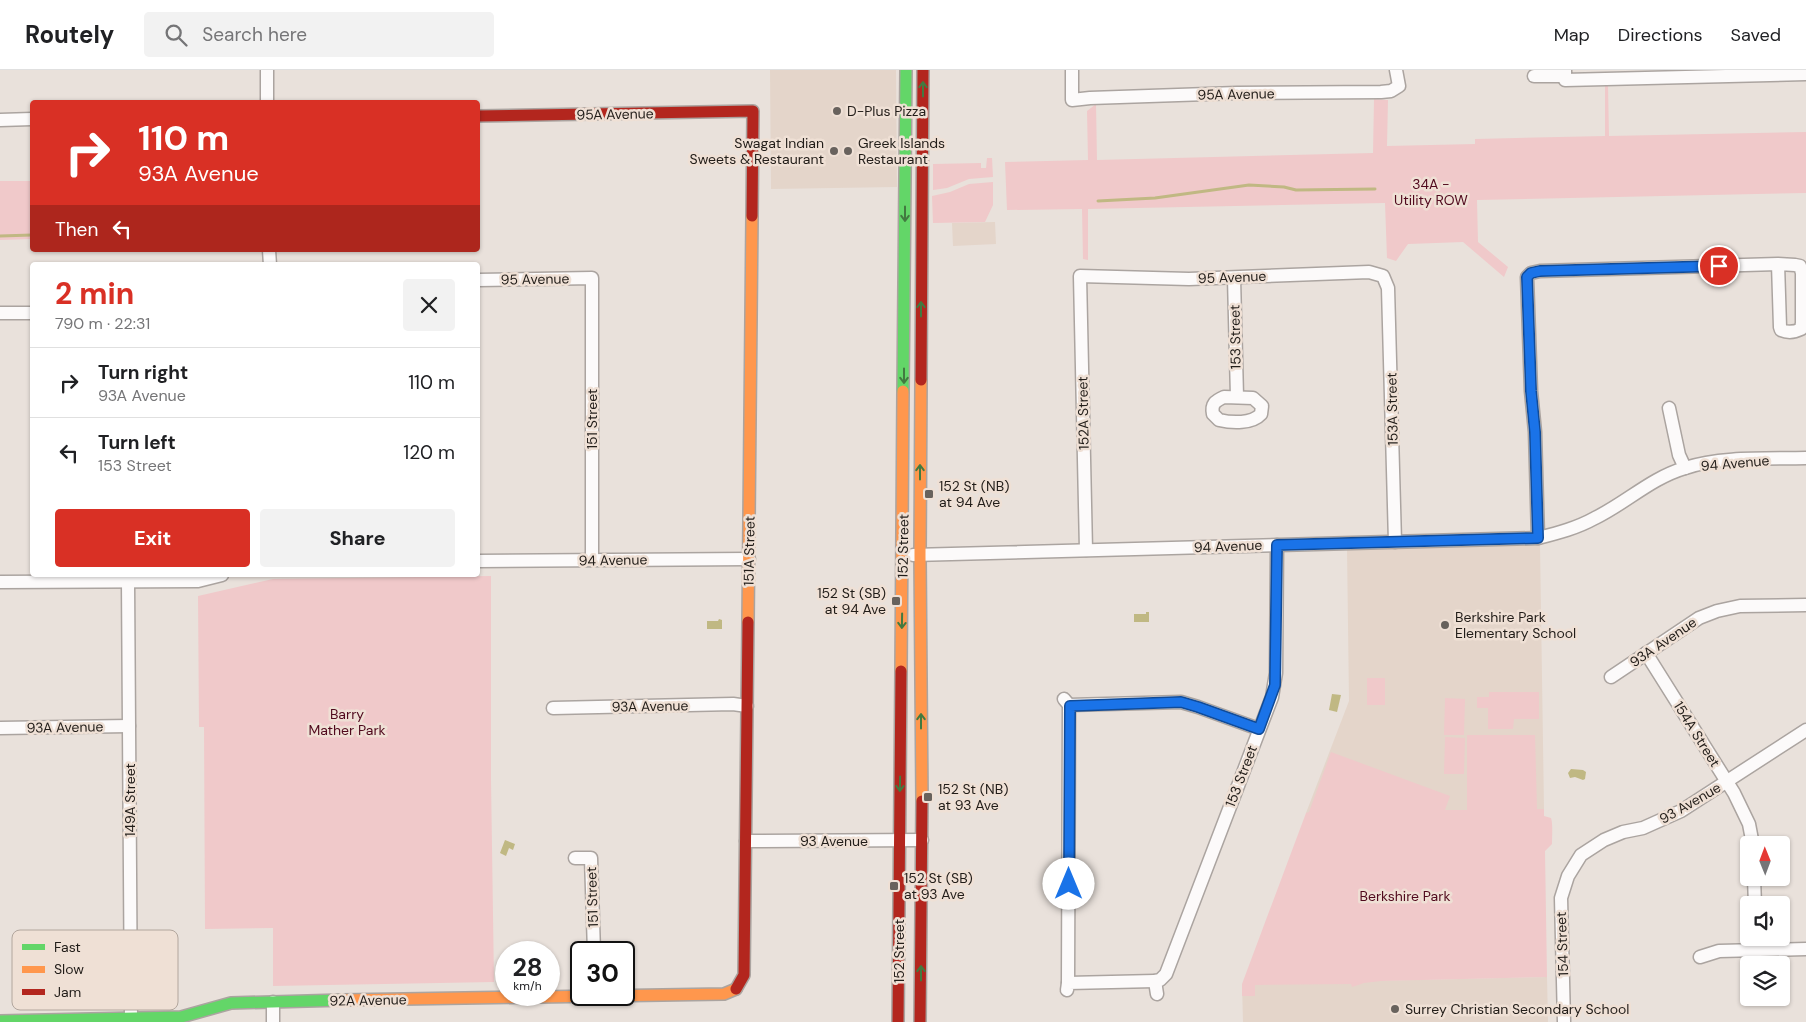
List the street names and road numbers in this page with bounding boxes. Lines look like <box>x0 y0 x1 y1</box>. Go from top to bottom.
street label: 95A Avenue <box>1197 84 1275 104</box>
street label: 95A Avenue <box>576 104 654 124</box>
street label: 95 Avenue <box>1197 267 1267 287</box>
street label: 95 Avenue <box>501 269 570 289</box>
street label: 153 Street <box>1225 305 1245 369</box>
street label: 153A Street <box>1382 372 1402 446</box>
street label: 152A Street <box>1073 376 1093 450</box>
street label: 151 Street <box>583 389 601 449</box>
street label: 94 Avenue <box>1700 451 1770 475</box>
street label: 152 Street <box>893 514 913 578</box>
street label: 151A Street <box>739 516 759 586</box>
street label: 94 Avenue <box>1193 536 1263 556</box>
street label: 94 Avenue <box>579 550 647 570</box>
street label: 93A Avenue <box>1626 613 1700 671</box>
street label: 93A Avenue <box>611 696 689 716</box>
street label: 154A Street <box>1670 698 1724 770</box>
street label: 93A Avenue <box>26 717 104 737</box>
street label: 153 Street <box>1221 743 1261 809</box>
street label: 149A Street <box>121 763 139 837</box>
street label: 93 Avenue <box>1656 778 1724 828</box>
street label: 93 Avenue <box>800 832 868 850</box>
street label: 151 Street <box>582 866 602 928</box>
street label: 154 Street <box>1552 911 1572 977</box>
street label: 152 Street <box>890 919 908 983</box>
street label: 92A Avenue <box>329 990 407 1010</box>

